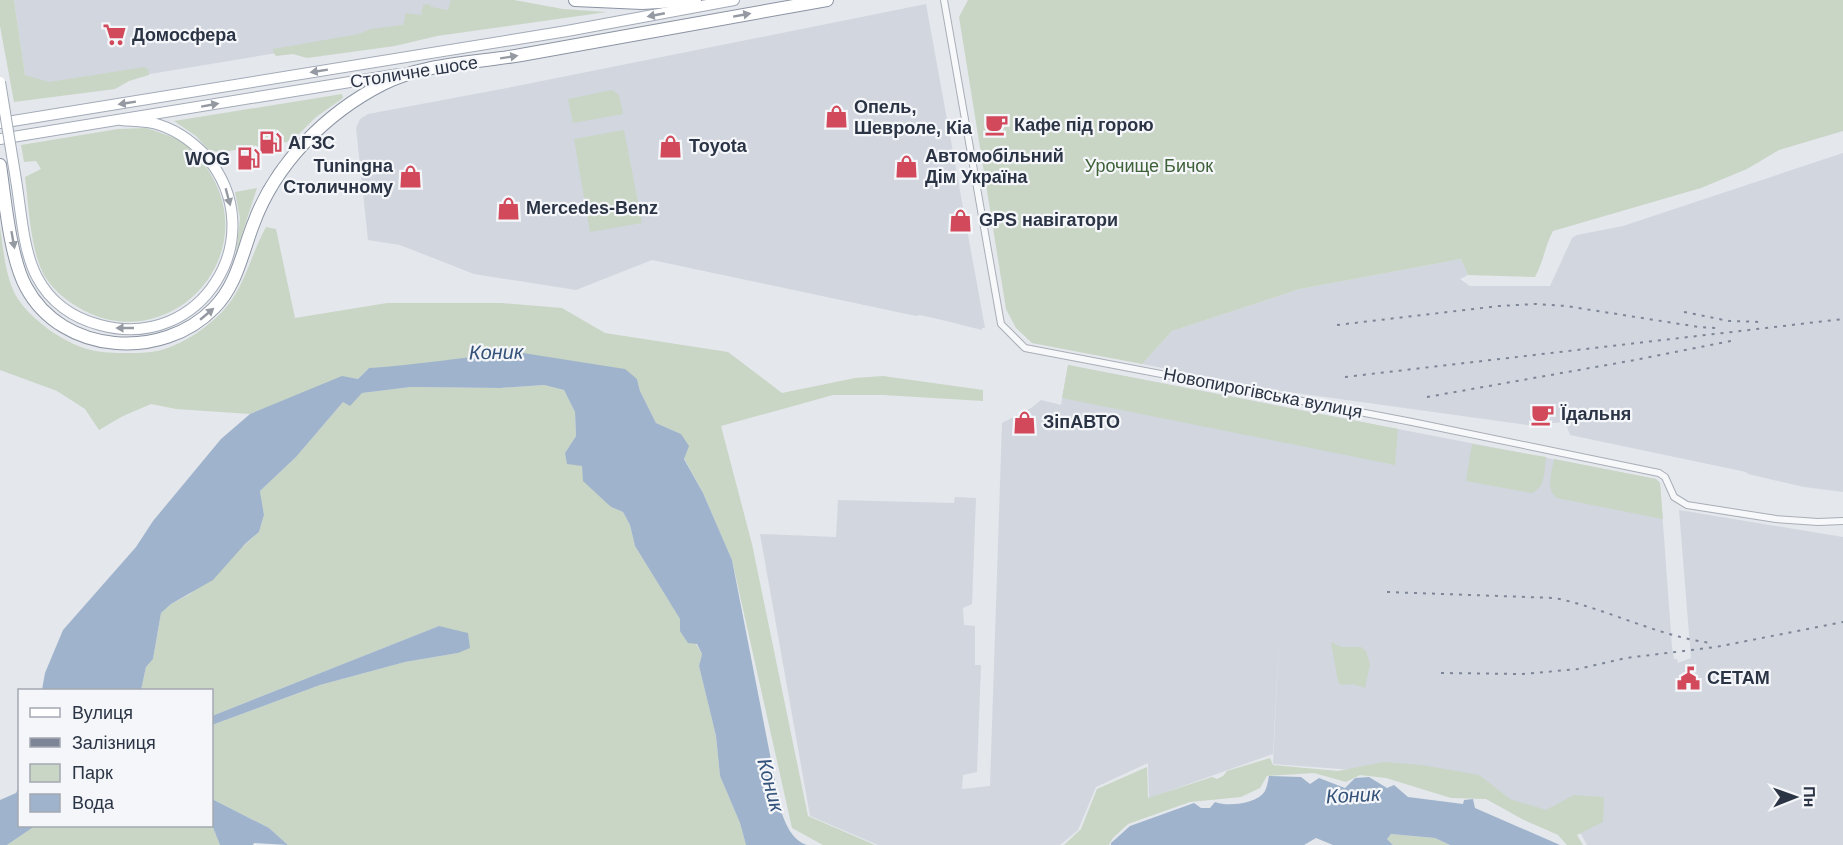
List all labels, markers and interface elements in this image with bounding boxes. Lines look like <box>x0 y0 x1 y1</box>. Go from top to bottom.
one-way arrow <box>733 10 752 19</box>
one-way arrow <box>647 11 666 20</box>
supermarket icon: Домосфера <box>101 22 127 48</box>
place label: Домосфера <box>132 25 237 45</box>
street label: Столичне шосе <box>349 52 479 92</box>
one-way arrow <box>499 52 518 61</box>
one-way arrow <box>309 67 328 76</box>
place label: Опель, Шевроле, Кіа <box>854 97 973 138</box>
one-way arrow <box>117 98 136 107</box>
one-way arrow <box>201 100 220 109</box>
shop icon: Опель, Шевроле, Кіа <box>823 104 849 130</box>
cafe icon: Кафе під горою <box>983 112 1009 138</box>
place label: Кафе під горою <box>1014 115 1154 135</box>
fuel station icon: АГЗС <box>257 130 283 156</box>
place label: АГЗС <box>288 133 335 153</box>
shop icon: Toyota <box>658 133 684 159</box>
place label: Toyota <box>689 136 748 156</box>
fuel station icon: WOG <box>235 146 261 172</box>
place label: Автомобільний Дім Україна <box>925 146 1064 187</box>
place label: WOG <box>185 149 230 169</box>
shop icon: Автомобільний Дім Україна <box>894 153 920 179</box>
place label: Tuningна Столичному <box>283 156 394 197</box>
park label: Урочище Бичок <box>1085 156 1213 176</box>
shop icon: Tuningна Столичному <box>398 163 424 189</box>
one-way arrow <box>224 188 233 206</box>
shop icon: Mercedes-Benz <box>495 195 521 221</box>
place label: Mercedes-Benz <box>526 198 658 218</box>
shop icon: GPS навігатори <box>948 207 974 233</box>
place label: GPS навігатори <box>979 210 1118 230</box>
one-way arrow <box>8 231 17 250</box>
one-way arrow <box>199 308 214 321</box>
one-way arrow <box>116 323 135 333</box>
water label: Коник <box>469 340 525 363</box>
street label: Новопирогівська вулиця <box>1162 364 1364 422</box>
cafe icon: Їдальня <box>1530 401 1556 427</box>
place label: Їдальня <box>1560 404 1631 424</box>
shop icon: ЗіпАВТО <box>1012 409 1038 435</box>
place label: ЗіпАВТО <box>1043 412 1120 432</box>
public building icon: СЕТАМ <box>1676 665 1702 691</box>
place label: СЕТАМ <box>1707 668 1770 688</box>
legend <box>18 689 213 827</box>
text: Вулиця <box>72 703 133 723</box>
text: Залізниця <box>72 733 156 753</box>
water label: Коник <box>753 756 789 816</box>
text: Парк <box>72 763 113 783</box>
north arrow <box>1765 767 1825 827</box>
water label: Коник <box>1325 783 1382 807</box>
text: Пн <box>1801 786 1818 807</box>
text: Вода <box>72 793 115 813</box>

